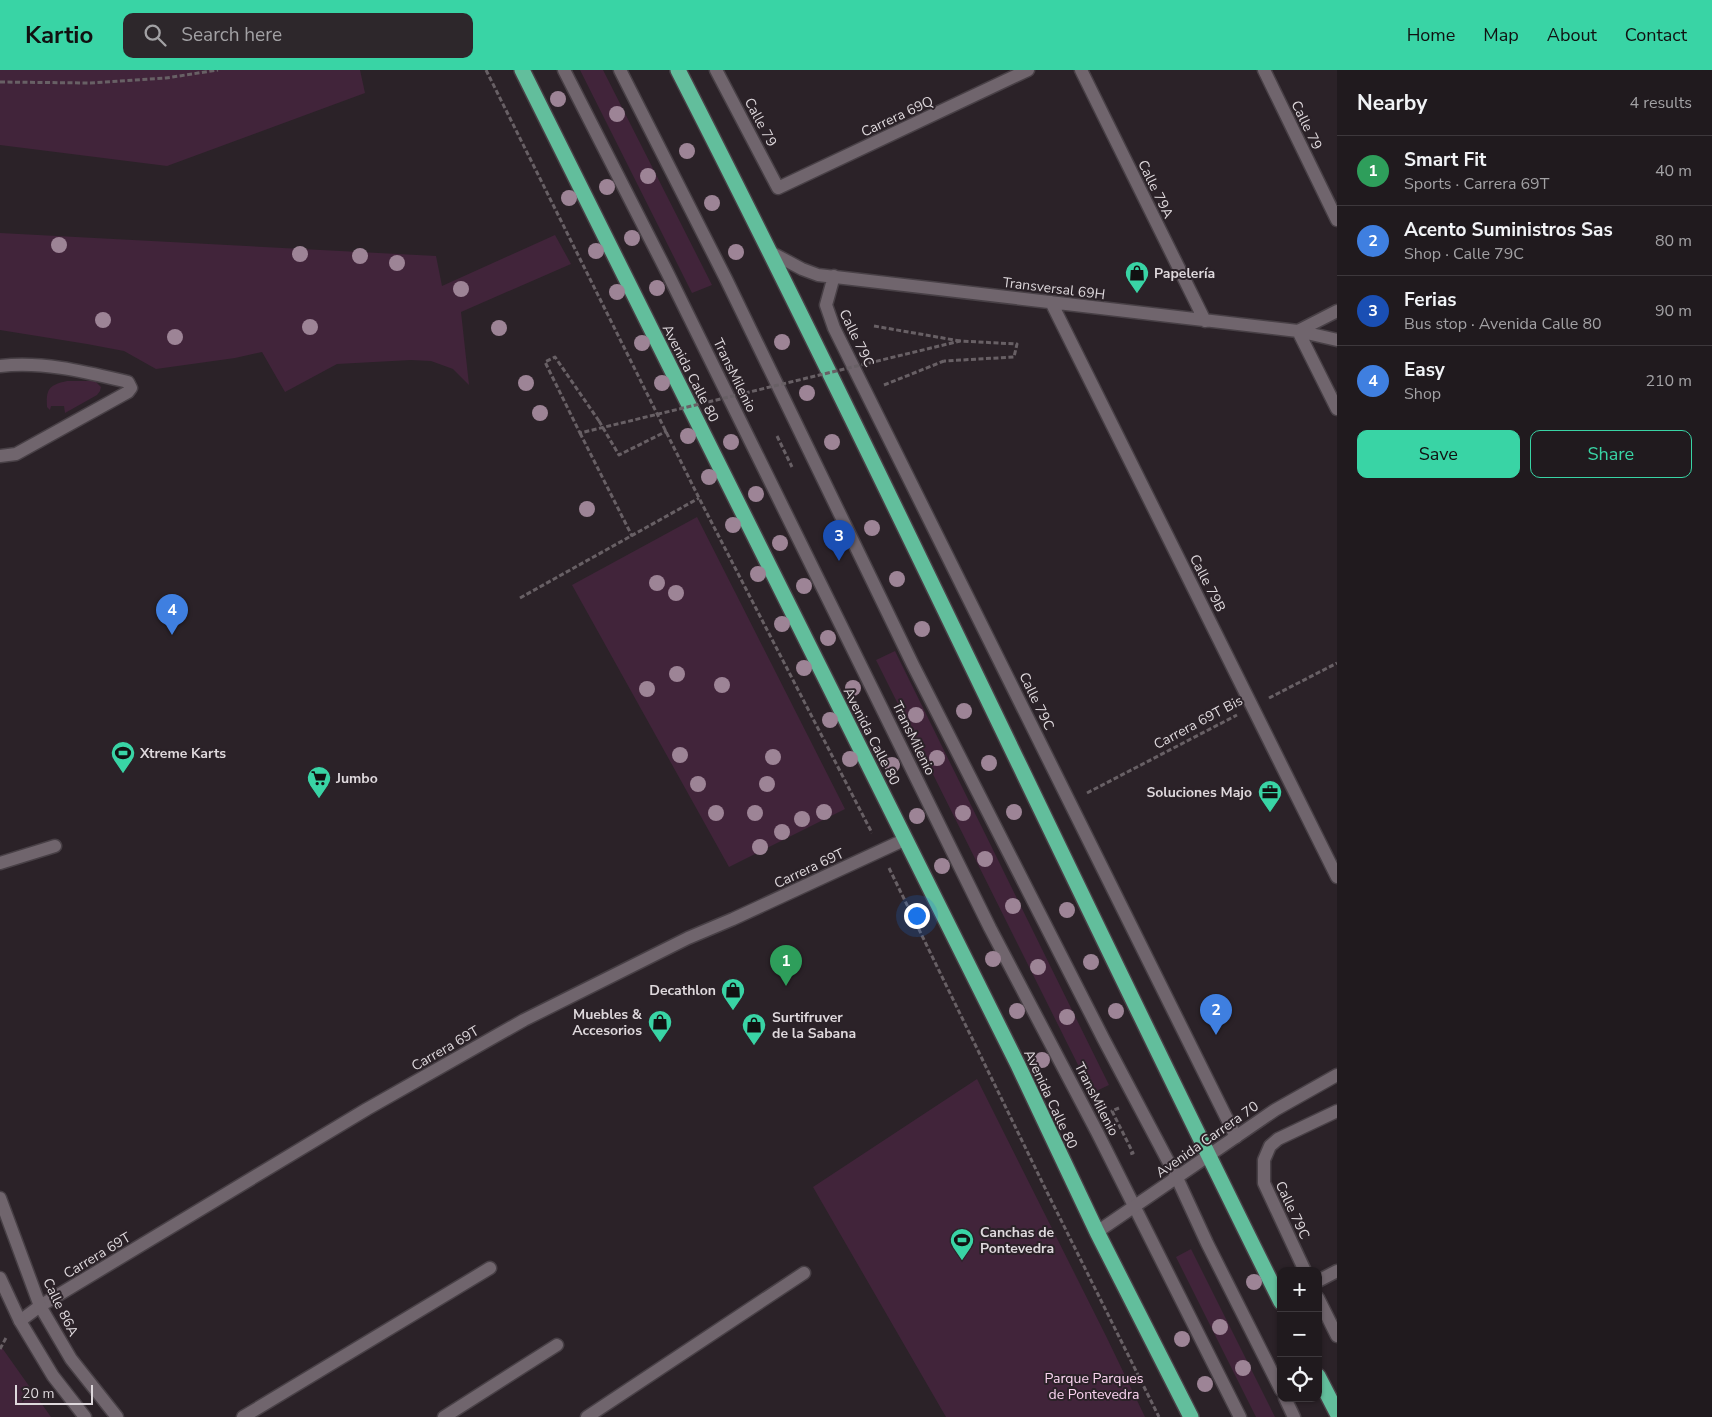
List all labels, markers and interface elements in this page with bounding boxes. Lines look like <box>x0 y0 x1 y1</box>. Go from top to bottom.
search box <box>123 13 473 58</box>
text: Kartio <box>25 19 93 51</box>
icon: search <box>141 21 169 49</box>
text: Search here <box>181 22 282 48</box>
text: Home <box>1407 23 1455 47</box>
text: Map <box>1483 23 1519 47</box>
text: About <box>1547 23 1597 47</box>
text: Contact <box>1625 23 1687 47</box>
text: Nearby <box>1357 89 1427 117</box>
street label: Carrera 69Q <box>858 91 936 141</box>
text: 4 results <box>1630 92 1692 114</box>
street label: Calle 79 <box>740 95 781 150</box>
street label: Calle 79 <box>1286 97 1327 153</box>
text: Smart Fit <box>1404 147 1486 173</box>
street label: Calle 79A <box>1133 157 1178 222</box>
text: 1 <box>1368 160 1378 182</box>
text: 40 m <box>1655 160 1692 182</box>
text: Sports · Carrera 69T <box>1404 173 1549 195</box>
text: Acento Suministros Sas <box>1404 217 1613 243</box>
text: 2 <box>1368 230 1378 252</box>
text: 80 m <box>1655 230 1692 252</box>
text: Shop · Calle 79C <box>1404 243 1524 265</box>
shop icon: Papelería <box>1124 260 1150 294</box>
place label: Papelería <box>1154 264 1215 283</box>
street label: Transversal 69H <box>1002 273 1106 304</box>
text: Ferias <box>1404 287 1457 313</box>
text: 3 <box>1368 300 1378 322</box>
text: 90 m <box>1655 300 1692 322</box>
street label: Calle 79C <box>834 306 879 370</box>
text: Bus stop · Avenida Calle 80 <box>1404 313 1602 335</box>
street label: Avenida Calle 80 <box>658 321 723 425</box>
street label: TransMilenio <box>708 335 761 416</box>
text: Easy <box>1404 357 1445 383</box>
text: 4 <box>1368 370 1378 392</box>
text: 210 m <box>1645 370 1692 392</box>
text: Shop <box>1404 383 1441 405</box>
button: Save <box>1357 430 1520 478</box>
button: Share <box>1530 430 1692 478</box>
pin: 3 <box>823 520 855 561</box>
street label: Calle 79B <box>1185 551 1230 615</box>
pin: 4 <box>156 594 188 635</box>
street label: Calle 79C <box>1014 669 1059 733</box>
street label: Avenida Calle 80 <box>839 684 904 788</box>
street label: Carrera 69T Bis <box>1150 691 1246 754</box>
street label: TransMilenio <box>887 698 940 779</box>
sports icon: Xtreme Karts <box>110 740 136 774</box>
place label: Xtreme Karts <box>139 744 226 763</box>
supermarket icon: Jumbo <box>306 765 332 799</box>
place label: Jumbo <box>335 769 378 788</box>
office icon: Soluciones Majo <box>1257 779 1283 813</box>
place label: Soluciones Majo <box>1146 783 1252 802</box>
street label: Carrera 69T <box>771 844 848 893</box>
your location <box>904 903 930 929</box>
pin: 1 <box>770 945 802 986</box>
shop icon: Decathlon <box>720 977 746 1011</box>
place label: Decathlon <box>649 981 716 1000</box>
pin: 2 <box>1200 994 1232 1035</box>
place label: Muebles & Accesorios <box>572 1005 643 1040</box>
place label: Surtifruver de la Sabana <box>772 1008 856 1043</box>
shop icon: Muebles & Accesorios <box>647 1009 673 1043</box>
shop icon: Surtifruver de la Sabana <box>741 1012 767 1046</box>
street label: Carrera 69T <box>408 1021 483 1075</box>
street label: Avenida Calle 80 <box>1019 1047 1082 1152</box>
street label: TransMilenio <box>1070 1059 1123 1139</box>
street label: Avenida Carrera 70 <box>1152 1097 1263 1182</box>
street label: Calle 79C <box>1271 1178 1314 1242</box>
place label: Canchas de Pontevedra <box>980 1223 1055 1258</box>
sports icon: Canchas de Pontevedra <box>949 1227 975 1261</box>
street label: Carrera 69T <box>60 1228 135 1283</box>
map controls <box>1277 1267 1322 1402</box>
button: + <box>1277 1267 1322 1312</box>
street label: Calle 86A <box>38 1275 83 1340</box>
button: − <box>1277 1312 1322 1357</box>
button: locate <box>1277 1357 1322 1402</box>
park label: Parque Parques de Pontevedra <box>1045 1369 1144 1404</box>
scale bar <box>15 1382 92 1405</box>
text: 20 m <box>22 1384 54 1403</box>

